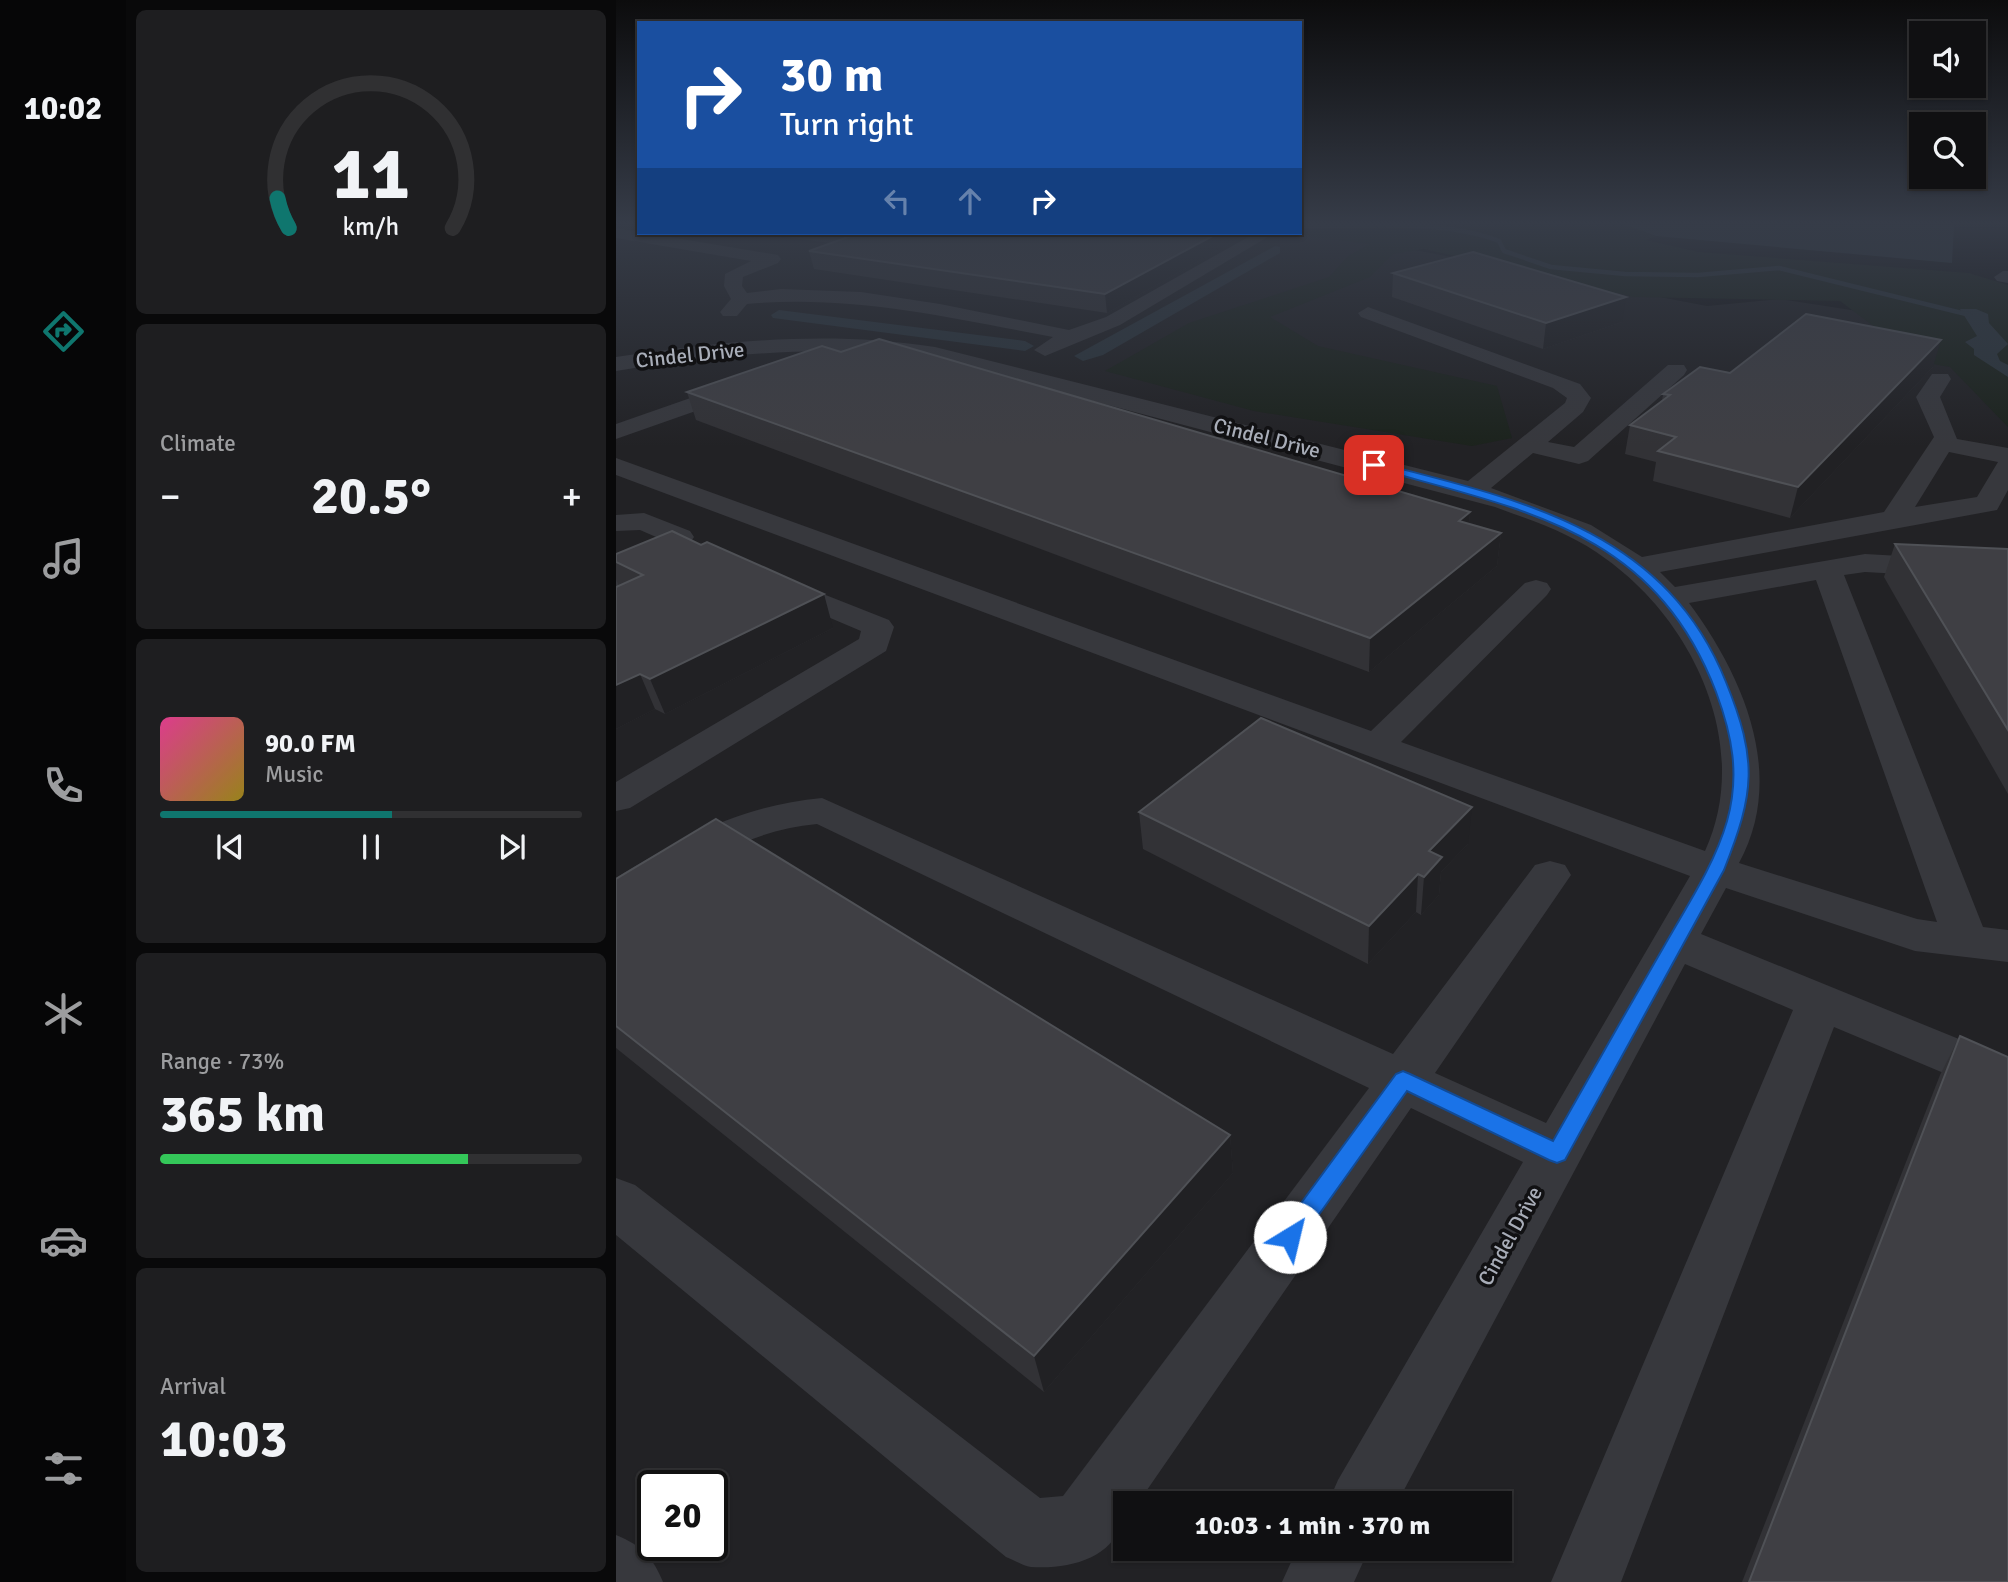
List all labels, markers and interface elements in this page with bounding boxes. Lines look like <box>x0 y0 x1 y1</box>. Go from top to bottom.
map controls <box>1909 21 1986 189</box>
button: sound <box>1909 21 1986 98</box>
text: 30 m <box>780 45 883 105</box>
icon: right <box>665 49 756 140</box>
text: 10:02 <box>24 89 102 128</box>
text: Turn right <box>780 105 913 144</box>
button: search <box>1909 112 1986 189</box>
text: 11 <box>332 131 410 220</box>
icon: left <box>878 182 916 220</box>
icon: ahead <box>951 182 989 220</box>
icon: right <box>1024 182 1062 220</box>
text: km/h <box>343 211 399 242</box>
icon: directions <box>39 307 88 356</box>
street label: Cindel Drive <box>634 336 746 374</box>
street label: Cindel Drive <box>1211 412 1323 464</box>
text: Climate <box>160 429 236 458</box>
pin <box>1344 435 1404 495</box>
icon: arrive <box>1355 446 1393 484</box>
text: 20.5° <box>311 464 431 528</box>
text: − <box>160 473 181 520</box>
text: + <box>561 473 582 520</box>
icon: music <box>39 534 88 583</box>
text: 90.0 FM <box>265 728 356 760</box>
text: Music <box>265 760 323 789</box>
icon: phone <box>39 761 88 810</box>
icon: previous <box>211 828 249 866</box>
icon: pause <box>352 828 390 866</box>
icon: next <box>493 828 531 866</box>
icon: climate <box>39 989 88 1038</box>
text: Range · 73% <box>160 1047 284 1076</box>
text: 365 km <box>160 1082 325 1146</box>
street label: Cindel Drive <box>1472 1182 1548 1290</box>
position arrow <box>1253 1200 1327 1274</box>
icon: car <box>39 1216 88 1265</box>
text: Arrival <box>160 1372 226 1401</box>
text: 10:03 <box>160 1407 288 1471</box>
icon: filters <box>39 1444 88 1493</box>
speed limit sign: 20 <box>637 1470 728 1561</box>
text: 10:03 · 1 min · 370 m <box>1195 1510 1430 1542</box>

